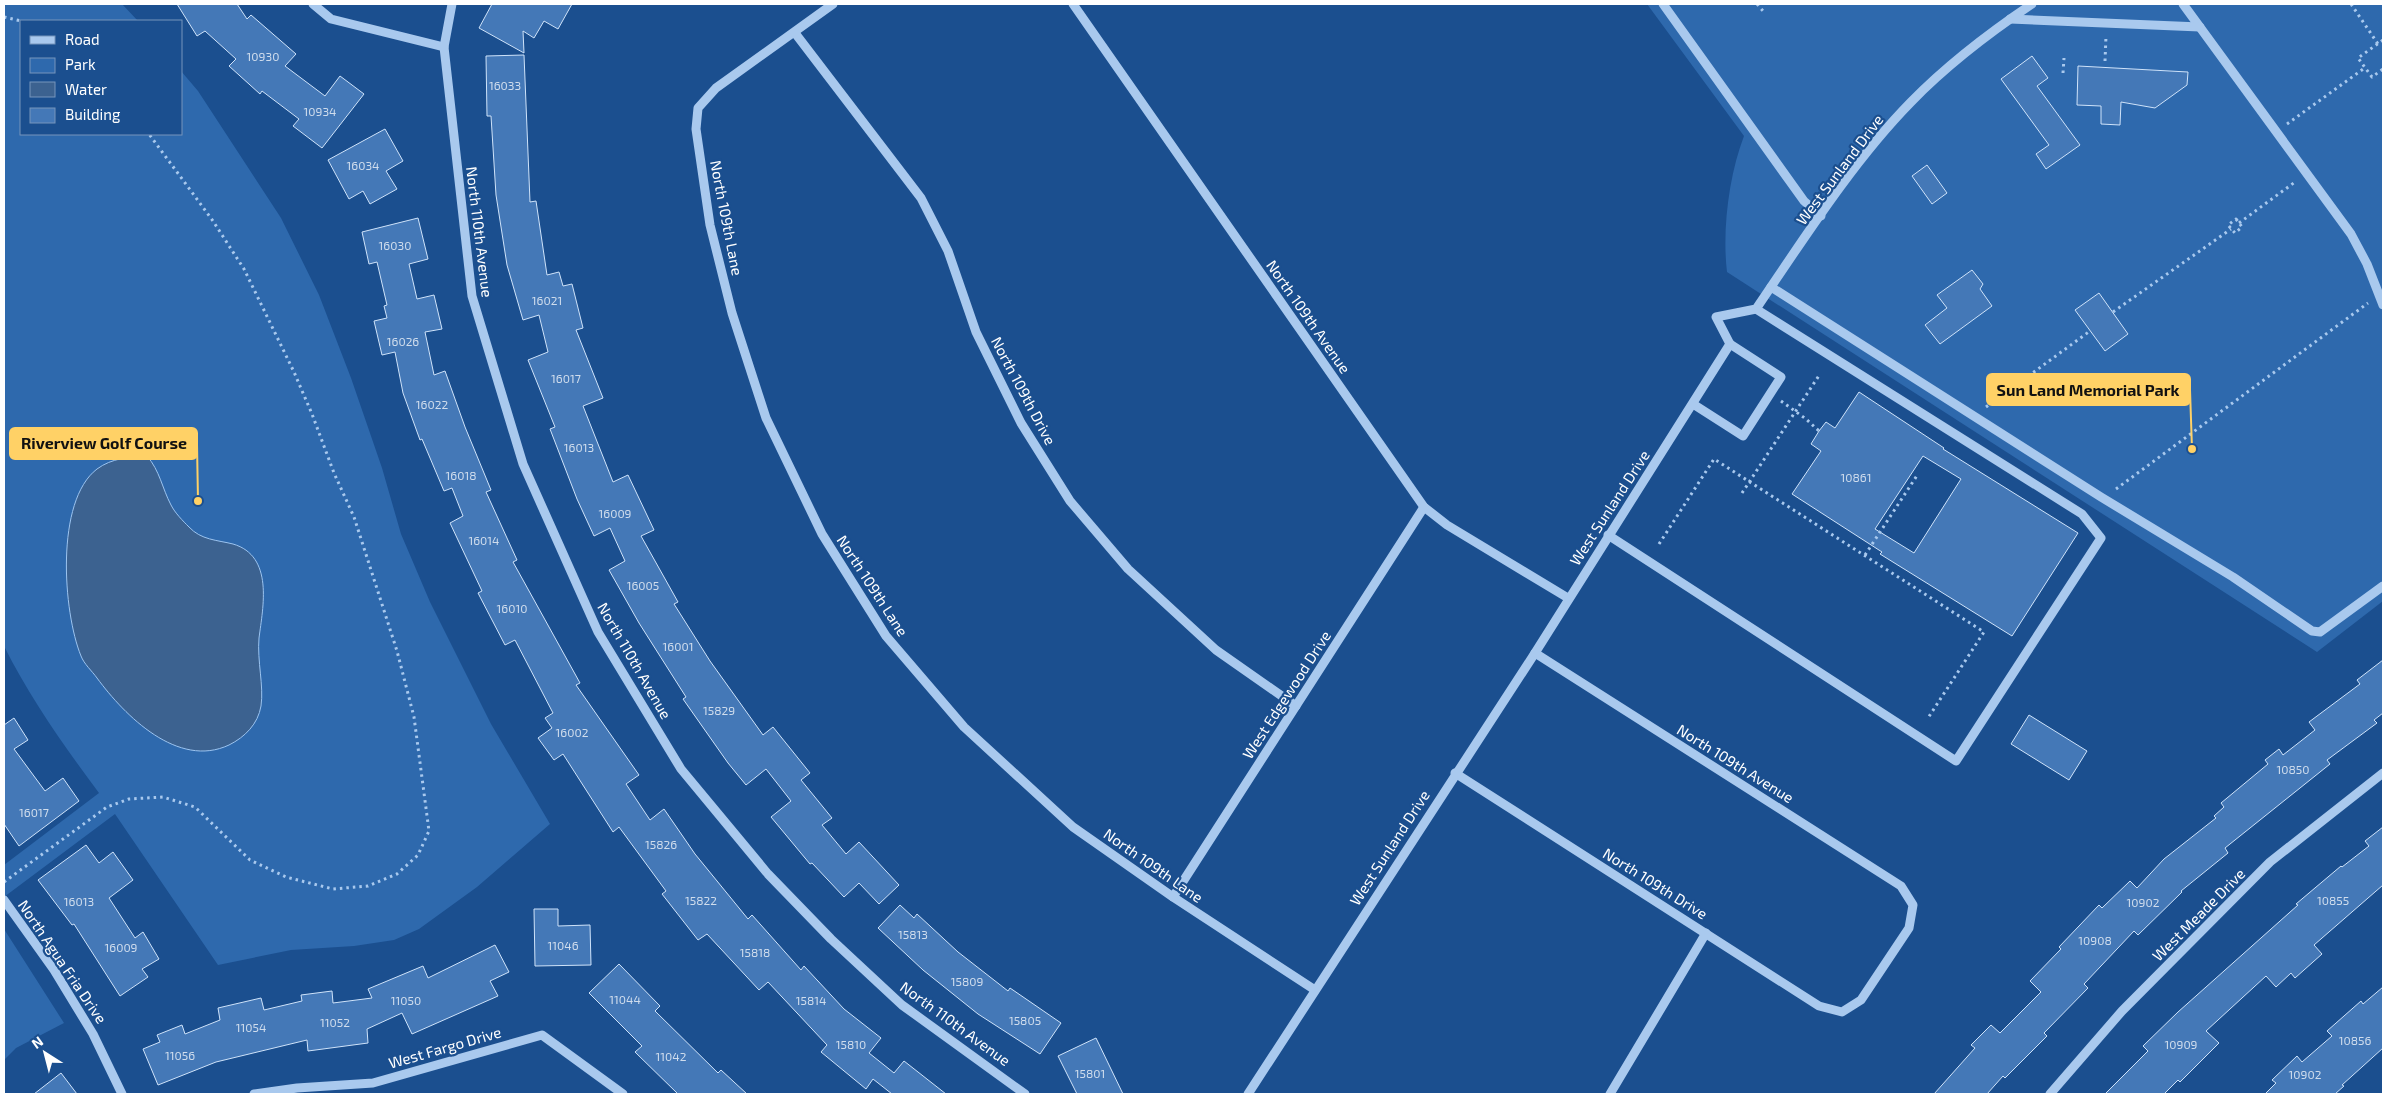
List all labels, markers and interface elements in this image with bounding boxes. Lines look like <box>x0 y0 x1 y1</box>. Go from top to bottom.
legend <box>20 20 182 135</box>
text: Road <box>65 30 100 48</box>
house number: 10930 <box>247 49 279 63</box>
text: Park <box>65 55 96 73</box>
house number: 16033 <box>489 78 521 92</box>
text: Water <box>65 80 107 98</box>
house number: 10934 <box>304 104 336 118</box>
text: Building <box>65 105 121 123</box>
street label: West Sunland Drive <box>1792 111 1887 228</box>
house number: 16034 <box>347 158 379 172</box>
street label: North 109th Lane <box>707 159 747 277</box>
street label: North 110th Avenue <box>463 165 497 298</box>
house number: 16030 <box>379 238 411 252</box>
street label: North 109th Avenue <box>1263 256 1355 377</box>
house number: 16021 <box>532 293 562 307</box>
street label: North 109th Drive <box>988 333 1060 448</box>
house number: 16026 <box>387 334 419 348</box>
house number: 16017 <box>551 371 581 385</box>
callout: Sun Land Memorial Park <box>1987 374 2190 405</box>
text: Sun Land Memorial Park <box>1997 380 2179 399</box>
house number: 16022 <box>416 397 448 411</box>
callout: Riverview Golf Course <box>10 428 197 459</box>
text: Riverview Golf Course <box>21 433 187 452</box>
house number: 16013 <box>564 440 594 454</box>
street label: West Sunland Drive <box>1565 447 1653 568</box>
house number: 16018 <box>446 468 476 482</box>
house number: 10861 <box>1841 470 1871 484</box>
house number: 16009 <box>599 506 632 520</box>
street label: North 109th Lane <box>833 531 912 639</box>
house number: 16014 <box>468 533 500 547</box>
house number: 16005 <box>627 578 659 592</box>
street label: North 110th Avenue <box>594 599 676 722</box>
house number: 16010 <box>497 601 527 615</box>
street label: West Edgewood Drive <box>1238 627 1334 762</box>
house number: 16001 <box>663 639 693 653</box>
house number: 15829 <box>703 703 735 717</box>
street label: North 109th Avenue <box>1674 720 1797 806</box>
house number: 16002 <box>556 725 589 739</box>
house number: 10850 <box>2277 762 2309 776</box>
street label: West Sunland Drive <box>1345 787 1433 908</box>
house number: 16017 <box>19 805 49 819</box>
street label: North 109th Lane <box>1100 824 1207 906</box>
house number: 15826 <box>645 837 677 851</box>
street label: North 109th Drive <box>1600 844 1711 923</box>
street label: West Meade Drive <box>2148 864 2248 964</box>
house number: 15822 <box>685 893 717 907</box>
house number: 10855 <box>2317 893 2349 907</box>
house number: 16013 <box>64 894 94 908</box>
house number: 10902 <box>2127 895 2160 909</box>
street label: North Agua Fria Drive <box>15 896 111 1027</box>
house number: 15813 <box>898 927 928 941</box>
house number: 10908 <box>2078 933 2112 947</box>
house number: 11046 <box>547 938 579 952</box>
house number: 16009 <box>105 940 138 954</box>
house number: 15818 <box>740 945 770 959</box>
house number: 15809 <box>951 974 983 988</box>
street label: North 110th Avenue <box>897 977 1014 1069</box>
house number: 11044 <box>609 992 641 1006</box>
house number: 11050 <box>391 993 421 1007</box>
house number: 15814 <box>796 993 826 1007</box>
house number: 15805 <box>1009 1013 1041 1027</box>
house number: 11052 <box>320 1015 350 1029</box>
house number: 11054 <box>236 1020 266 1034</box>
street label: West Fargo Drive <box>386 1022 503 1072</box>
north arrow <box>20 1028 70 1078</box>
text: N <box>28 1032 46 1052</box>
house number: 10856 <box>2339 1033 2371 1047</box>
house number: 15810 <box>836 1037 866 1051</box>
house number: 10909 <box>2165 1037 2198 1051</box>
house number: 11056 <box>165 1048 195 1062</box>
house number: 11042 <box>656 1049 687 1063</box>
house number: 15801 <box>1075 1066 1105 1080</box>
house number: 10902 <box>2289 1067 2322 1081</box>

